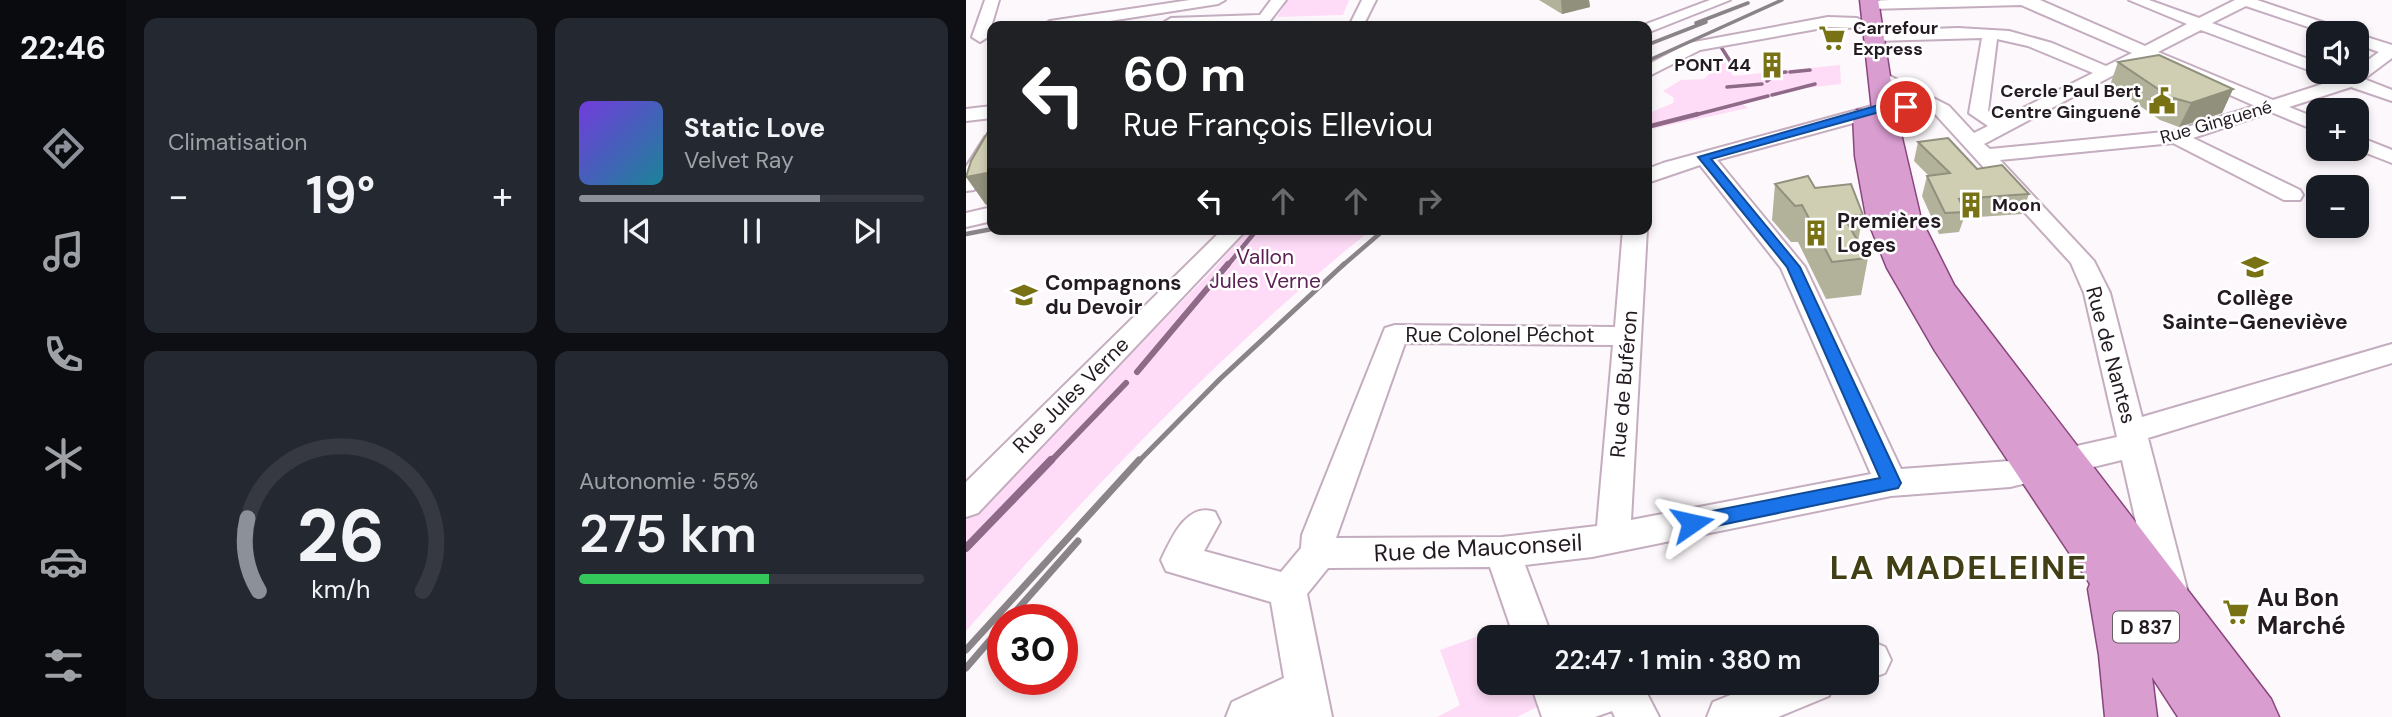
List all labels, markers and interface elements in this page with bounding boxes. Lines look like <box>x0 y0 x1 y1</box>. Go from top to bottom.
place label: Carrefour Express <box>1853 16 1938 61</box>
map controls <box>2306 21 2369 238</box>
button: sound <box>2306 21 2369 84</box>
supermarket icon: Carrefour Express <box>1817 23 1847 53</box>
text: 22:46 <box>20 27 106 69</box>
text: 60 m <box>1123 42 1246 106</box>
icon: left <box>1008 49 1099 140</box>
building icon: PONT 44 <box>1757 50 1787 80</box>
place label: PONT 44 <box>1674 53 1751 77</box>
pin <box>1876 77 1936 137</box>
place label: Cercle Paul Bert Centre Ginguené <box>1991 79 2141 124</box>
public building icon: Cercle Paul Bert Centre Ginguené <box>2147 86 2177 116</box>
icon: arrive <box>1887 88 1925 126</box>
street label: Rue Ginguené <box>2157 95 2275 149</box>
button: + <box>2306 98 2369 161</box>
text: Rue François Elleviou <box>1123 104 1433 146</box>
text: Static Love <box>684 111 825 145</box>
icon: directions <box>39 124 88 173</box>
text: Climatisation <box>168 127 307 157</box>
text: Velvet Ray <box>684 145 794 175</box>
text: 19° <box>306 161 375 229</box>
text: − <box>168 171 189 221</box>
text: + <box>492 171 513 221</box>
button: − <box>2306 175 2369 238</box>
icon: left <box>1191 182 1229 220</box>
icon: ahead <box>1264 182 1302 220</box>
icon: ahead <box>1337 182 1375 220</box>
icon: right <box>1410 182 1448 220</box>
building icon: Moon <box>1956 190 1986 220</box>
place label: Moon <box>1992 193 2041 217</box>
place label: Premières Loges <box>1837 207 1941 259</box>
icon: previous <box>618 212 656 250</box>
icon: pause <box>733 212 771 250</box>
icon: next <box>848 212 886 250</box>
building icon: Premières Loges <box>1801 218 1831 248</box>
icon: music <box>39 227 88 276</box>
park label: Vallon Jules Verne <box>1209 243 1321 295</box>
school or university icon: Collège Sainte-Geneviève <box>2240 252 2270 282</box>
place label: Compagnons du Devoir <box>1045 269 1182 321</box>
school or university icon: Compagnons du Devoir <box>1009 280 1039 310</box>
street label: Rue de Nantes <box>2079 283 2143 427</box>
place label: Collège Sainte-Geneviève <box>2162 284 2348 336</box>
street label: Rue de Buféron <box>1604 309 1644 459</box>
street label: Rue Colonel Péchot <box>1406 321 1594 349</box>
icon: phone <box>39 330 88 379</box>
street label: Rue Jules Verne <box>1007 331 1135 459</box>
icon: climate <box>39 434 88 483</box>
text: Autonomie · 55% <box>579 466 758 496</box>
position arrow <box>1655 486 1729 560</box>
text: 26 <box>296 489 385 584</box>
text: 275 km <box>579 500 757 568</box>
street label: Rue de Mauconseil <box>1373 527 1583 568</box>
icon: car <box>39 537 88 586</box>
district label: LA MADELEINE <box>1830 546 2088 589</box>
text: km/h <box>311 573 370 606</box>
place label: Au Bon Marché <box>2257 582 2346 641</box>
supermarket icon: Au Bon Marché <box>2221 597 2251 627</box>
speed limit sign: 30 <box>987 604 1078 695</box>
road number: D 837 <box>2113 612 2179 642</box>
icon: filters <box>39 641 88 690</box>
text: 22:47 · 1 min · 380 m <box>1555 643 1801 677</box>

